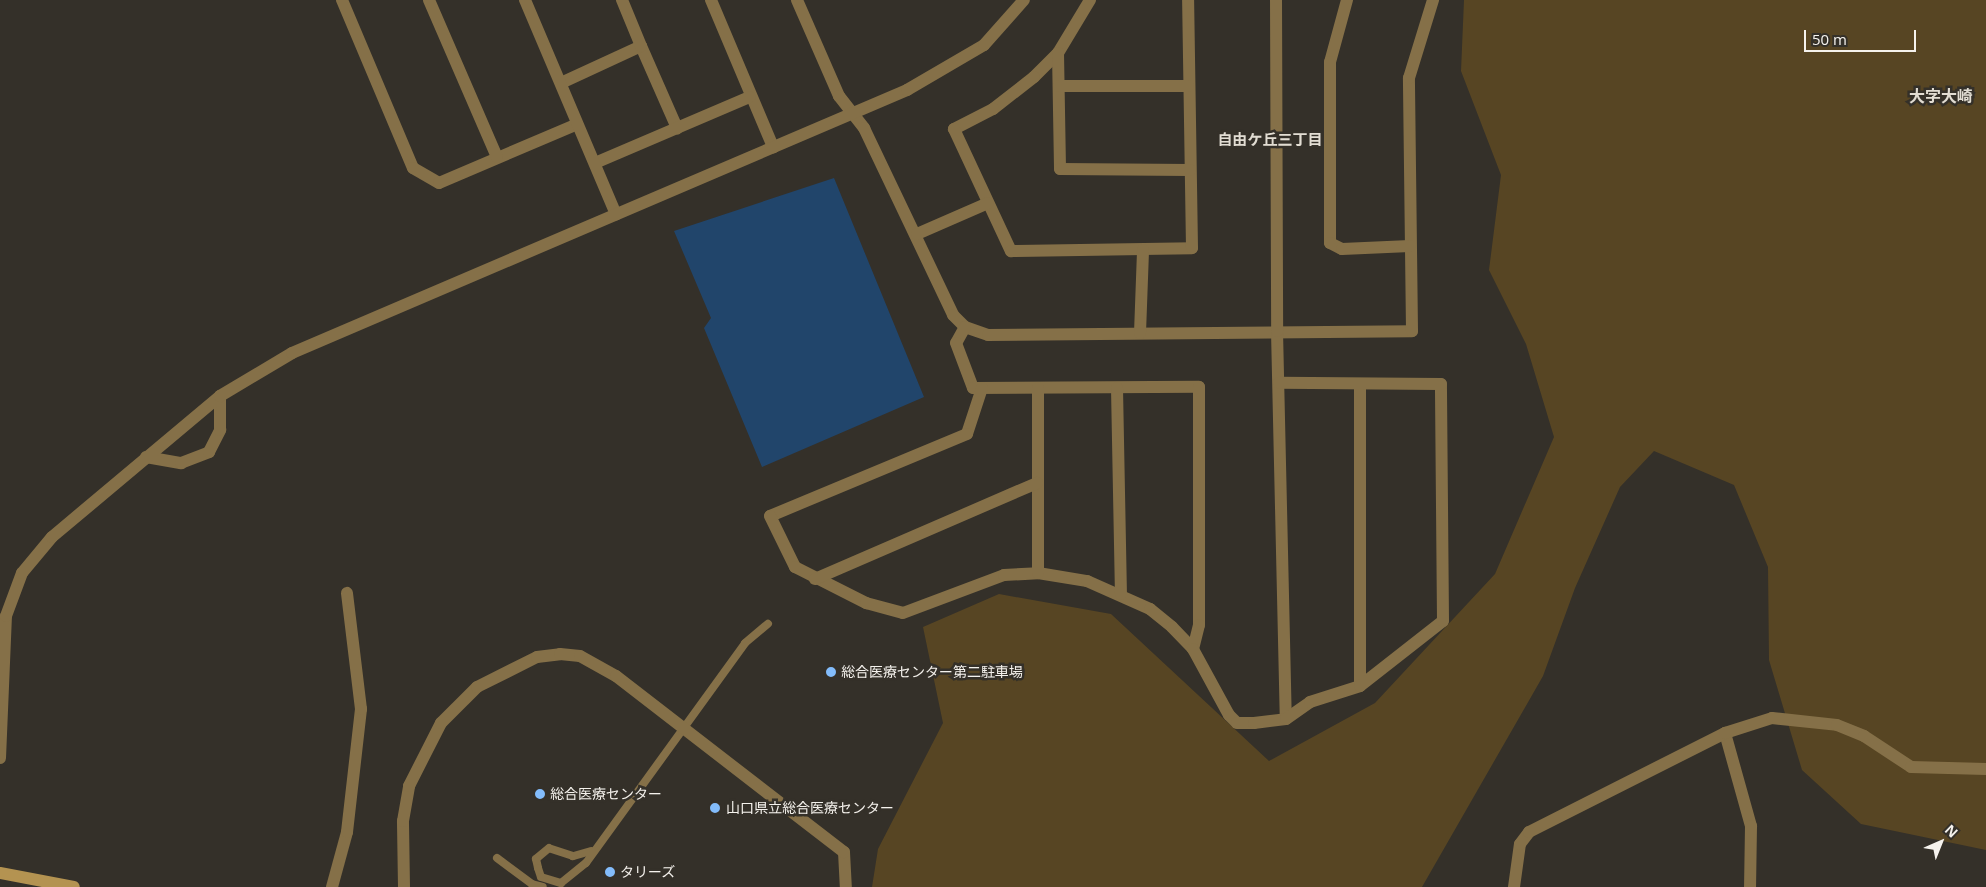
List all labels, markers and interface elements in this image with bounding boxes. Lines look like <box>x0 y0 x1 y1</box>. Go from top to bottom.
scale bar <box>1806 20 1918 52</box>
text: 50 m <box>1812 29 1847 49</box>
district label: 大字大崎 <box>1909 86 1973 106</box>
district label: 自由ケ丘三丁目 <box>1218 131 1322 149</box>
place label: 総合医療センター第二駐車場 <box>841 664 1023 680</box>
marker: 総合医療センター第二駐車場 <box>825 666 837 678</box>
place label: 総合医療センター <box>550 786 662 802</box>
marker: 総合医療センター <box>534 788 546 800</box>
place label: 山口県立総合医療センター <box>726 800 894 816</box>
marker: 山口県立総合医療センター <box>708 801 722 815</box>
north arrow <box>1916 817 1966 867</box>
text: N <box>1941 820 1962 842</box>
place label: タリーズ <box>620 864 676 880</box>
marker: タリーズ <box>604 866 616 878</box>

